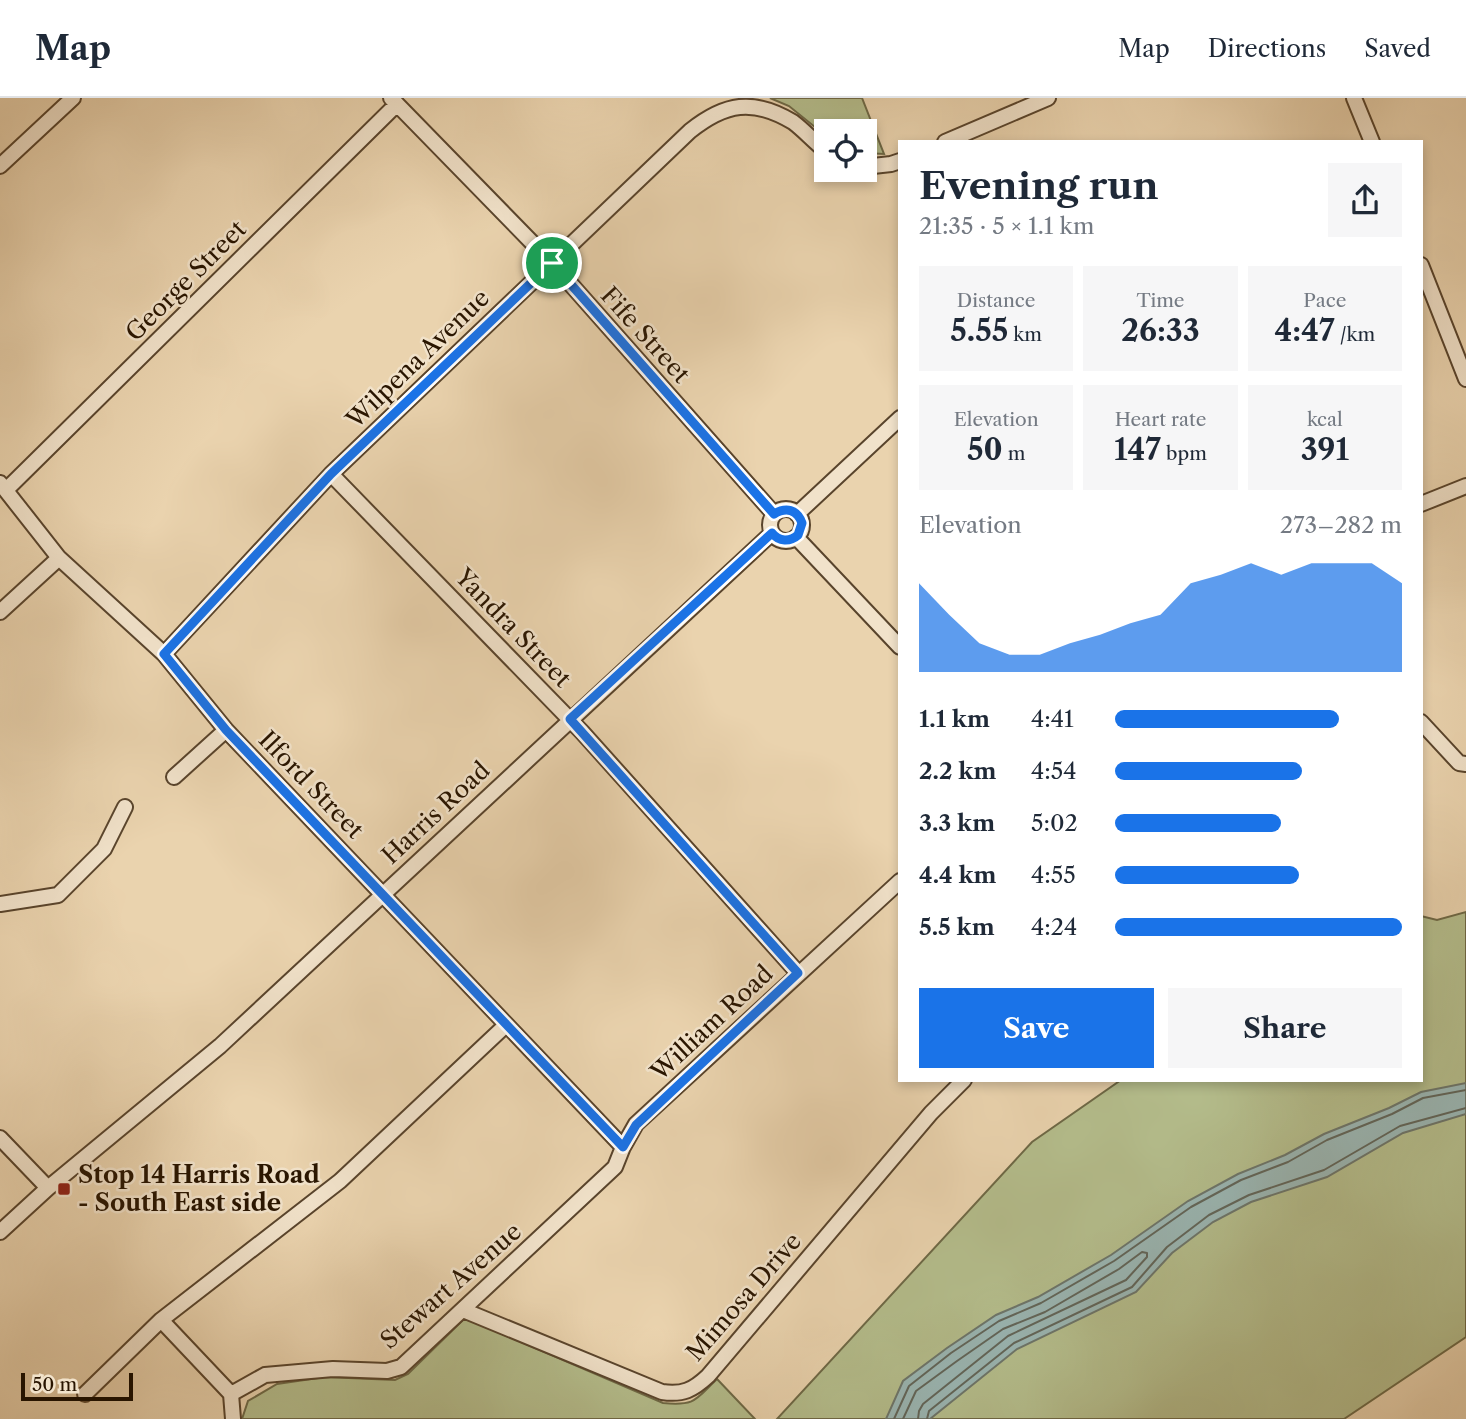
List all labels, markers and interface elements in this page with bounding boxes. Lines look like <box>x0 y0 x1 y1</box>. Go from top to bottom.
text: Map <box>35 28 111 69</box>
text: Map <box>1118 34 1170 63</box>
text: Directions <box>1208 34 1326 63</box>
text: Saved <box>1364 34 1431 63</box>
map controls <box>814 119 877 182</box>
button: locate <box>814 119 877 182</box>
text: Evening run <box>919 162 1159 209</box>
button: share <box>1328 163 1402 237</box>
text: 21:35 · 5 × 1.1 km <box>919 212 1094 240</box>
street label: George Street <box>120 214 252 347</box>
pin <box>522 233 582 293</box>
icon: arrive <box>533 244 571 282</box>
street label: Fife Street <box>595 281 696 389</box>
street label: Wilpena Avenue <box>340 283 495 435</box>
text: Distance <box>957 289 1035 312</box>
text: Time <box>1136 289 1185 312</box>
text: Pace <box>1303 289 1346 312</box>
text: 5.55 <box>950 312 1008 349</box>
text: 26:33 <box>1121 312 1200 349</box>
text: 4:47 <box>1274 312 1335 349</box>
text: km <box>1008 323 1042 346</box>
text: /km <box>1335 323 1375 346</box>
text: Elevation <box>954 408 1039 431</box>
text: Heart rate <box>1115 408 1206 431</box>
text: kcal <box>1307 408 1343 431</box>
text: 50 <box>967 431 1003 468</box>
text: 147 <box>1114 431 1161 468</box>
text: 391 <box>1301 431 1349 468</box>
text: m <box>1003 442 1025 465</box>
text: bpm <box>1161 442 1207 465</box>
text: Elevation <box>919 511 1022 539</box>
text: 273–282 m <box>1280 511 1402 539</box>
street label: Yandra Street <box>449 562 578 693</box>
text: 1.1 km <box>919 705 990 733</box>
text: 4:41 <box>1031 705 1074 733</box>
street label: Ilford Street <box>253 725 370 845</box>
street label: Harris Road <box>376 755 496 870</box>
text: 2.2 km <box>919 757 996 785</box>
text: 4:54 <box>1031 757 1077 785</box>
text: 3.3 km <box>919 809 995 837</box>
text: 5:02 <box>1031 809 1078 837</box>
text: 4.4 km <box>919 861 996 889</box>
text: 4:55 <box>1031 861 1076 889</box>
text: 5.5 km <box>919 913 995 941</box>
text: 4:24 <box>1031 913 1077 941</box>
street label: William Road <box>644 959 779 1087</box>
button: Save <box>919 988 1154 1068</box>
button: Share <box>1168 988 1402 1068</box>
place label: Stop 14 Harris Road - South East side <box>78 1160 320 1217</box>
marker: Stop 14 Harris Road - South East side <box>56 1181 72 1197</box>
street label: Stewart Avenue <box>374 1217 527 1355</box>
street label: Mimosa Drive <box>680 1227 807 1367</box>
scale bar <box>21 1370 133 1402</box>
text: 50 m <box>32 1373 77 1396</box>

